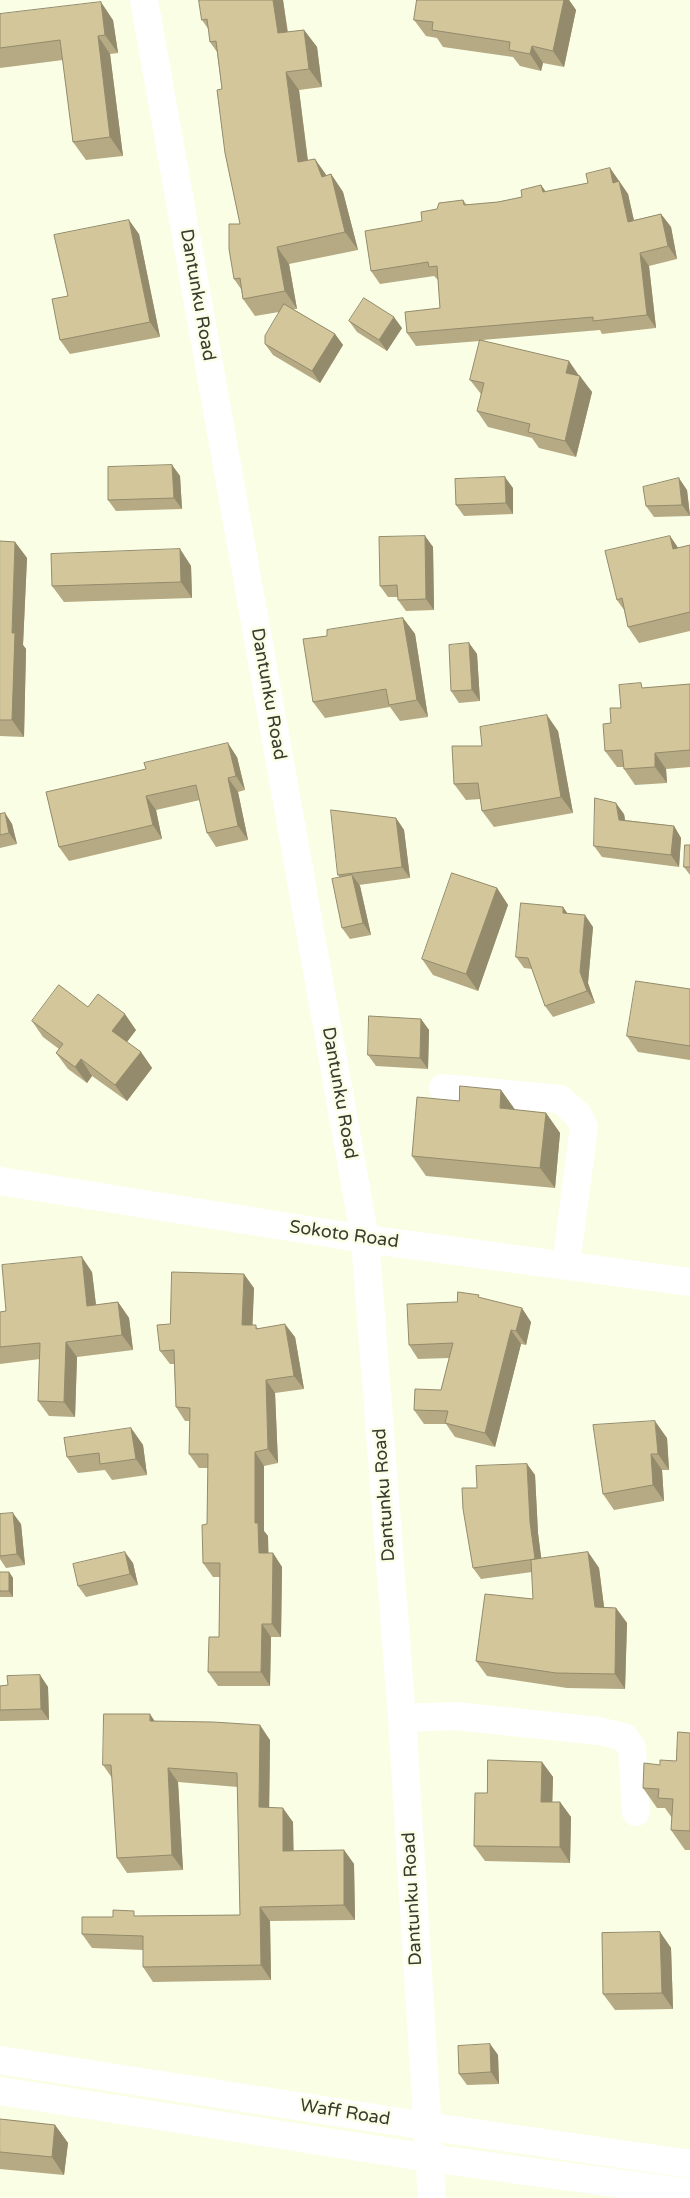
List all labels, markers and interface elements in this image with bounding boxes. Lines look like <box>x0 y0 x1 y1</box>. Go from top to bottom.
street label: Dantunku Road <box>175 227 219 363</box>
street label: Dantunku Road <box>246 626 290 762</box>
street label: Dantunku Road <box>317 1025 361 1161</box>
street label: Sokoto Road <box>288 1217 400 1253</box>
street label: Dantunku Road <box>370 1428 400 1562</box>
street label: Dantunku Road <box>399 1832 427 1966</box>
street label: Waff Road <box>298 2095 392 2131</box>

